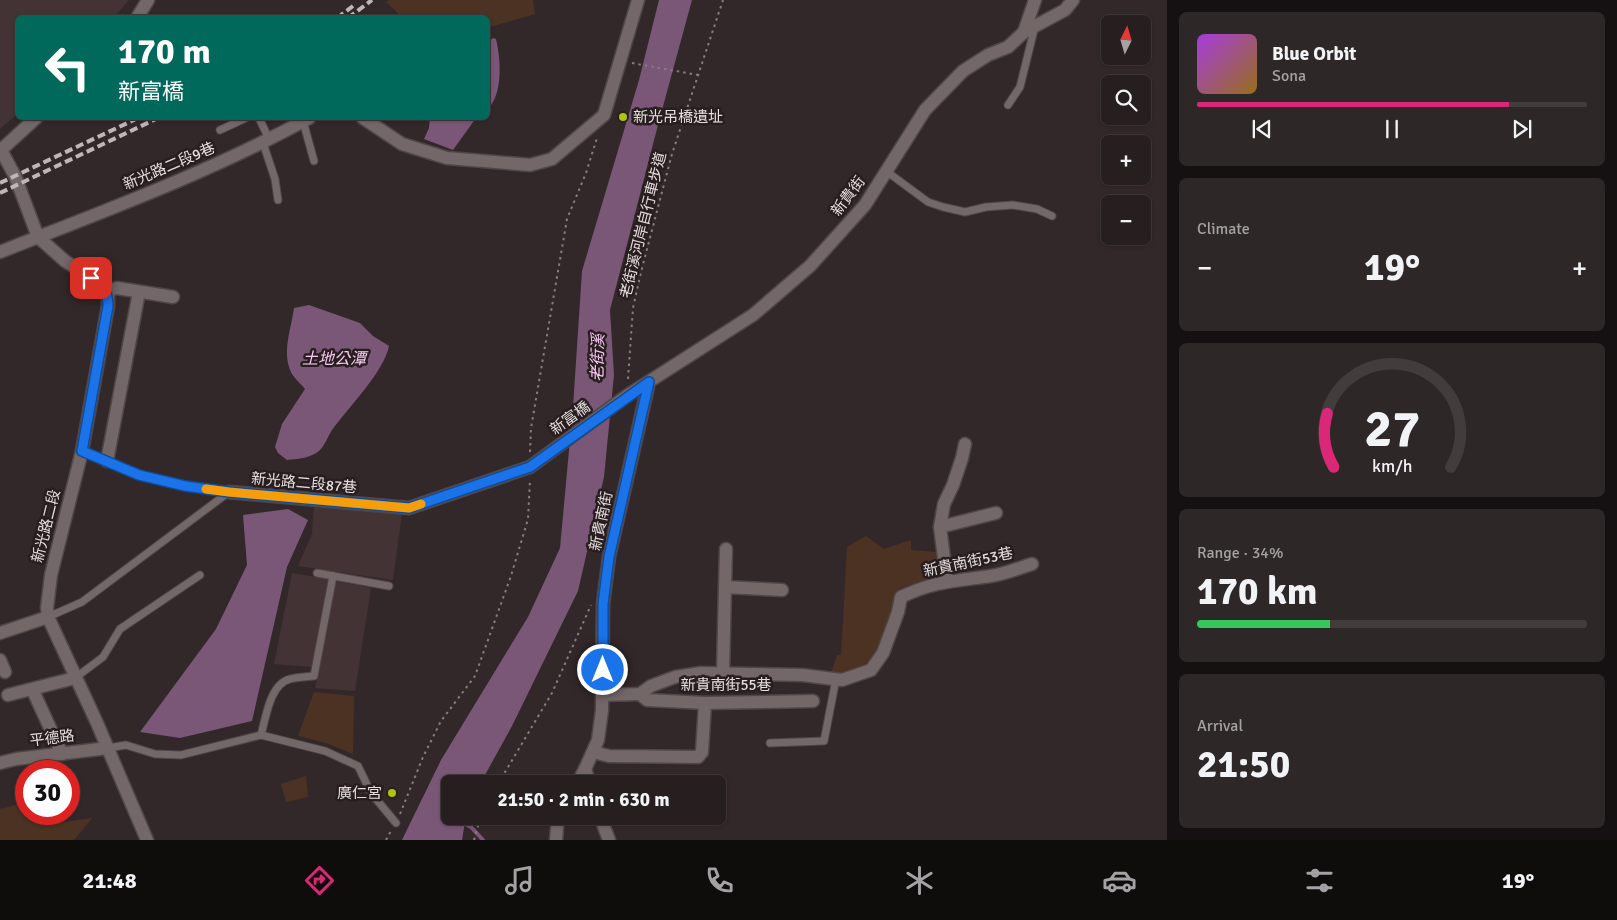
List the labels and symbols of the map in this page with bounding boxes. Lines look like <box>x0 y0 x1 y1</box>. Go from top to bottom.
north arrow <box>1101 15 1151 65</box>
place label: 新光吊橋遺址 <box>633 108 723 126</box>
marker: 新光吊橋遺址 <box>617 111 629 123</box>
street label: 新光路二段9巷 <box>120 139 218 193</box>
street label: 老街溪河岸自行車步道 <box>616 150 670 300</box>
street label: 新貴街 <box>827 173 869 219</box>
pin <box>70 257 112 299</box>
water label: 老街溪 <box>588 332 608 382</box>
water label: 土地公潭 <box>302 349 369 369</box>
street label: 新富橋 <box>547 397 593 439</box>
street label: 新光路二段87巷 <box>250 469 358 497</box>
street label: 新光路二段 <box>28 487 64 565</box>
street label: 新貴南街 <box>586 490 616 552</box>
street label: 新貴南街53巷 <box>922 544 1014 580</box>
position arrow <box>576 643 628 695</box>
street label: 新貴南街55巷 <box>680 676 772 694</box>
street label: 平德路 <box>29 726 75 750</box>
speed limit sign: 30 <box>15 760 80 825</box>
place label: 廣仁宮 <box>337 784 382 802</box>
marker: 廣仁宮 <box>386 787 398 799</box>

